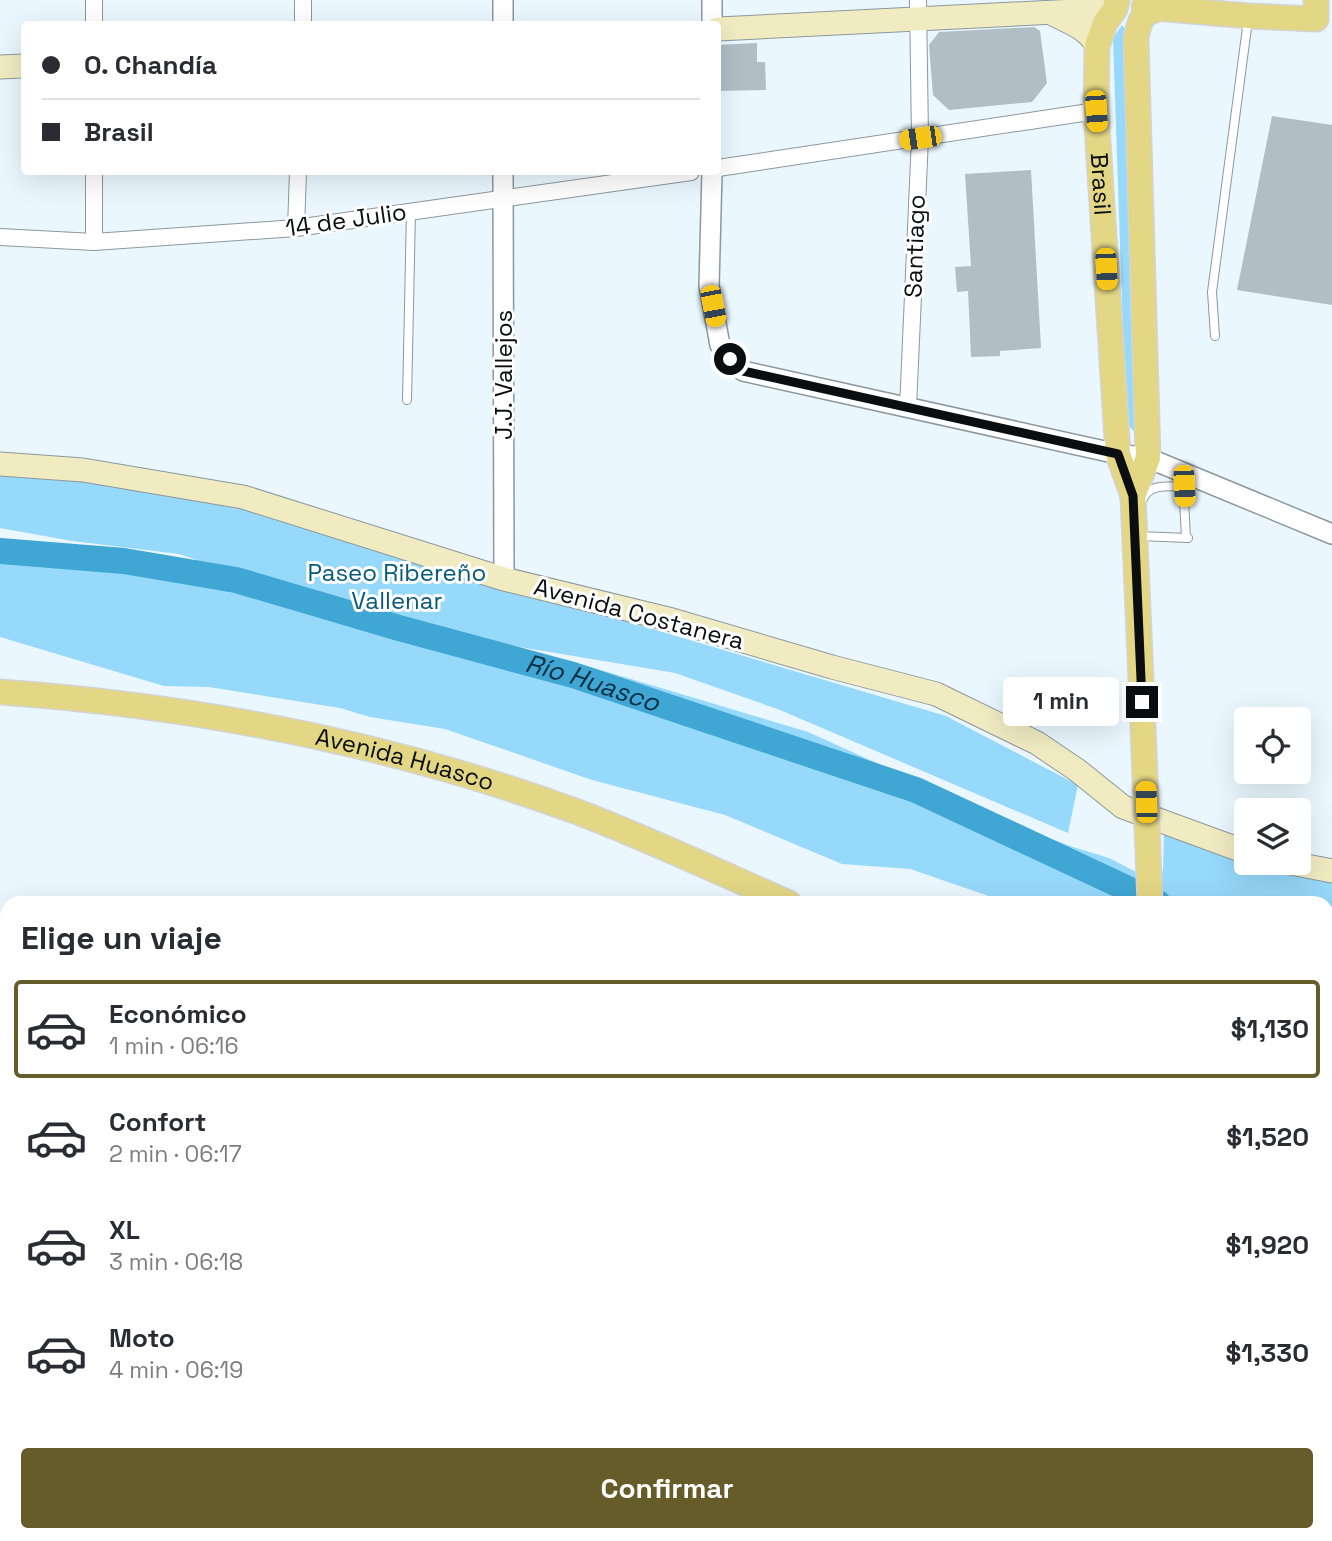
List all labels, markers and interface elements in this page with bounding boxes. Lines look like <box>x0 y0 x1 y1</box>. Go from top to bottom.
text: O. Chandía <box>84 48 217 82</box>
car <box>1085 89 1108 133</box>
text: Brasil <box>84 115 154 149</box>
car <box>898 125 943 151</box>
street label: Brasil <box>1084 152 1119 216</box>
street label: Santiago <box>897 194 932 298</box>
street label: 14 de Julio <box>283 196 408 243</box>
car <box>1095 247 1118 291</box>
car <box>699 283 728 329</box>
street label: J.J. Vallejos <box>488 310 519 440</box>
route start <box>714 343 746 375</box>
car <box>1173 464 1196 508</box>
park label: Paseo Ribereño Vallenar <box>308 557 486 616</box>
street label: Avenida Costanera <box>531 571 748 657</box>
water label: Río Huasco <box>522 646 665 720</box>
callout: 1 min <box>1002 678 1118 726</box>
text: 1 min <box>1033 686 1089 716</box>
route end <box>1126 686 1158 718</box>
map controls <box>1234 707 1311 875</box>
button: locate <box>1234 707 1311 784</box>
street label: Avenida Huasco <box>313 721 498 798</box>
car <box>1135 781 1158 823</box>
button: layers <box>1234 798 1311 875</box>
text: Elige un viaje <box>21 918 222 958</box>
text: Económico <box>109 997 247 1031</box>
icon: car <box>25 998 88 1061</box>
text: $1,130 <box>1231 1012 1309 1046</box>
text: 1 min · 06:16 <box>109 1031 239 1061</box>
text: Confort <box>109 1105 206 1139</box>
icon: car <box>25 1106 88 1169</box>
text: $1,520 <box>1226 1120 1309 1154</box>
text: 2 min · 06:17 <box>109 1139 242 1169</box>
text: XL <box>109 1213 140 1247</box>
icon: car <box>25 1214 88 1277</box>
text: $1,920 <box>1226 1228 1309 1262</box>
text: 3 min · 06:18 <box>109 1247 243 1277</box>
text: Moto <box>109 1321 175 1355</box>
icon: car <box>25 1322 88 1385</box>
text: $1,330 <box>1225 1336 1309 1370</box>
text: 4 min · 06:19 <box>109 1355 243 1385</box>
button: Confirmar <box>21 1448 1313 1528</box>

